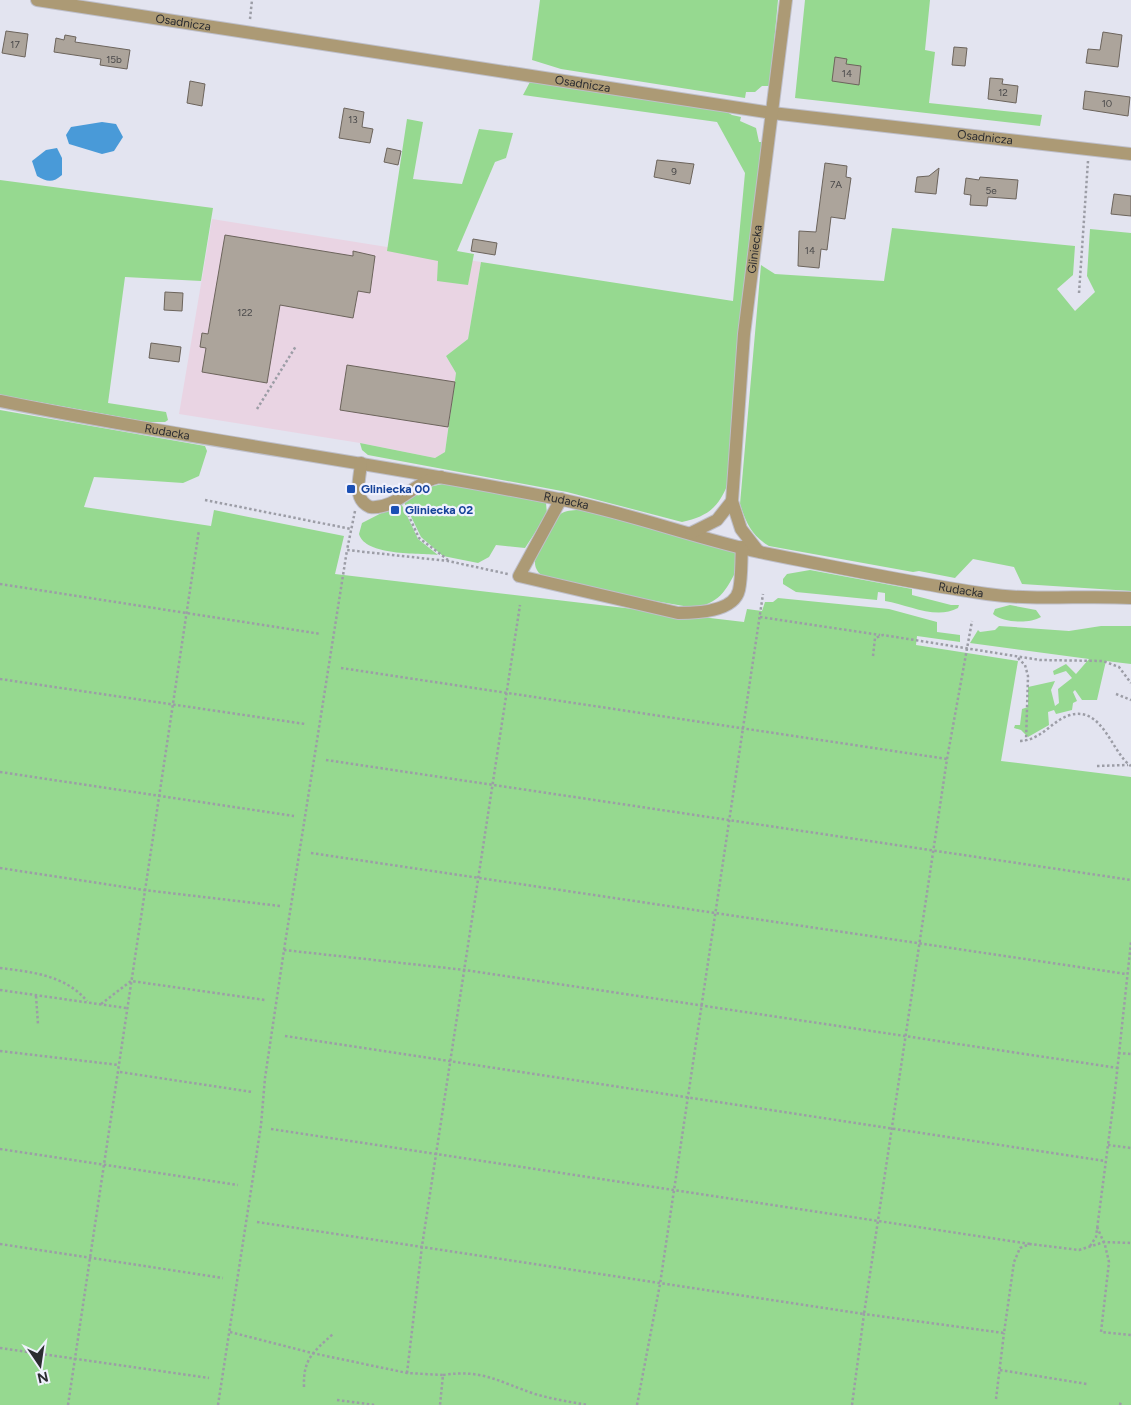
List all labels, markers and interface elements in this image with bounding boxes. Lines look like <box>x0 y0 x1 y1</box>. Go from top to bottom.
street label: Osadnicza <box>154 11 212 34</box>
house number: 17 <box>10 38 20 51</box>
house number: 15b <box>106 53 122 66</box>
house number: 14 <box>842 67 852 80</box>
street label: Osadnicza <box>554 73 611 95</box>
house number: 12 <box>998 86 1008 99</box>
house number: 10 <box>1102 97 1112 110</box>
house number: 13 <box>348 113 358 126</box>
street label: Osadnicza <box>956 127 1014 147</box>
house number: 9 <box>671 165 677 178</box>
house number: 7A <box>830 178 842 191</box>
house number: 5e <box>985 184 997 197</box>
street label: Gliniecka <box>745 224 765 274</box>
house number: 14 <box>805 244 815 257</box>
house number: 122 <box>237 306 253 319</box>
street label: Rudacka <box>143 421 191 443</box>
place label: Gliniecka 00 <box>361 482 430 496</box>
marker: Gliniecka 00 <box>345 483 357 495</box>
street label: Rudacka <box>542 489 590 512</box>
place label: Gliniecka 02 <box>405 503 473 517</box>
marker: Gliniecka 02 <box>389 504 401 516</box>
street label: Rudacka <box>937 579 985 600</box>
north arrow <box>15 1340 65 1390</box>
text: N <box>36 1368 50 1387</box>

